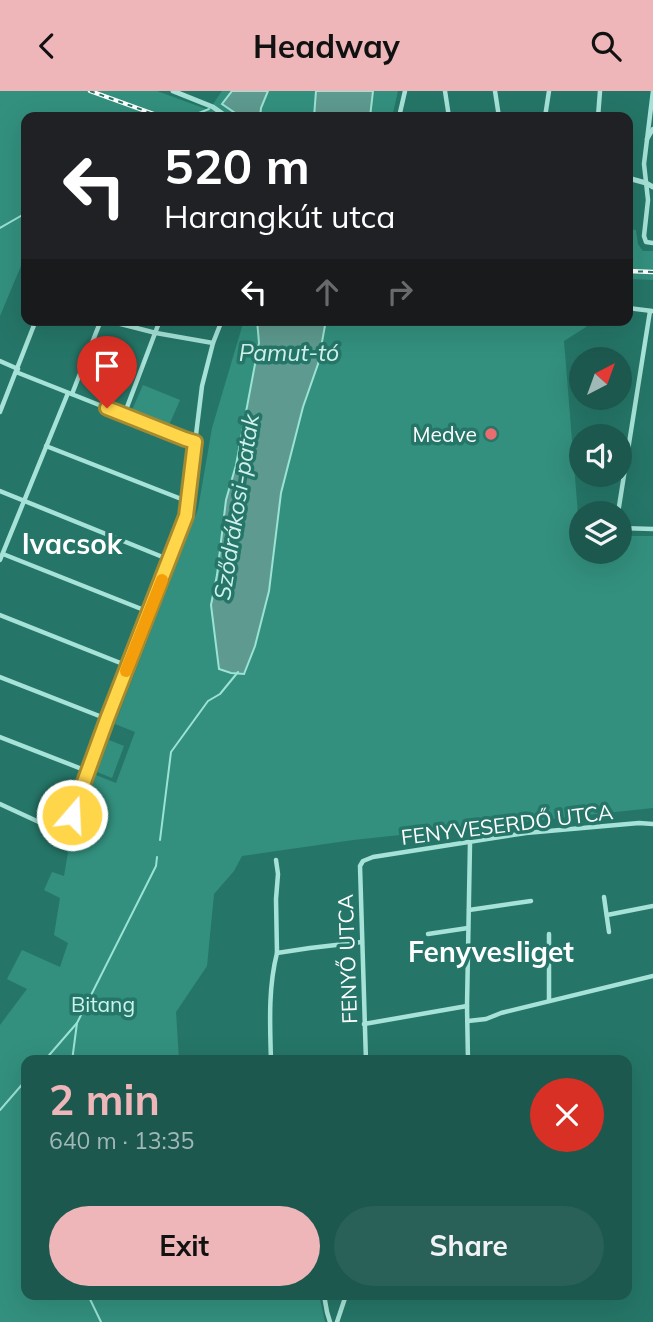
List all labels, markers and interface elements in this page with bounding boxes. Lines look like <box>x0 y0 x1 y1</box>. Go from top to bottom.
text: Headway <box>253 26 400 66</box>
icon: back <box>28 27 66 65</box>
icon: search <box>587 27 625 65</box>
text: 520 m <box>164 135 310 196</box>
icon: left <box>49 140 140 231</box>
text: Harangkút utca <box>164 196 395 236</box>
icon: left <box>235 273 273 311</box>
icon: ahead <box>308 273 346 311</box>
icon: right <box>381 273 419 311</box>
pin <box>77 336 137 408</box>
water label: Pamut-tó <box>239 338 339 367</box>
icon: arrive <box>88 347 126 385</box>
north arrow <box>569 347 632 409</box>
map controls <box>569 347 632 564</box>
water label: Sződrákosi-patak <box>207 411 265 602</box>
place label: Medve <box>413 421 477 447</box>
button: sound <box>569 424 632 487</box>
marker: Medve <box>483 426 499 442</box>
button: layers <box>569 501 632 564</box>
district label: Ivacsok <box>22 526 123 561</box>
position arrow <box>35 778 109 852</box>
street label: FENYVESERDŐ UTCA <box>400 798 615 850</box>
street label: FENYŐ UTCA <box>332 893 362 1024</box>
district label: Fenyvesliget <box>408 934 574 969</box>
park label: Bitang <box>71 991 135 1017</box>
text: 2 min <box>49 1073 160 1126</box>
button: close <box>530 1078 604 1152</box>
text: 640 m · 13:35 <box>49 1126 194 1155</box>
button: Exit <box>49 1206 320 1286</box>
button: Share <box>334 1206 604 1286</box>

